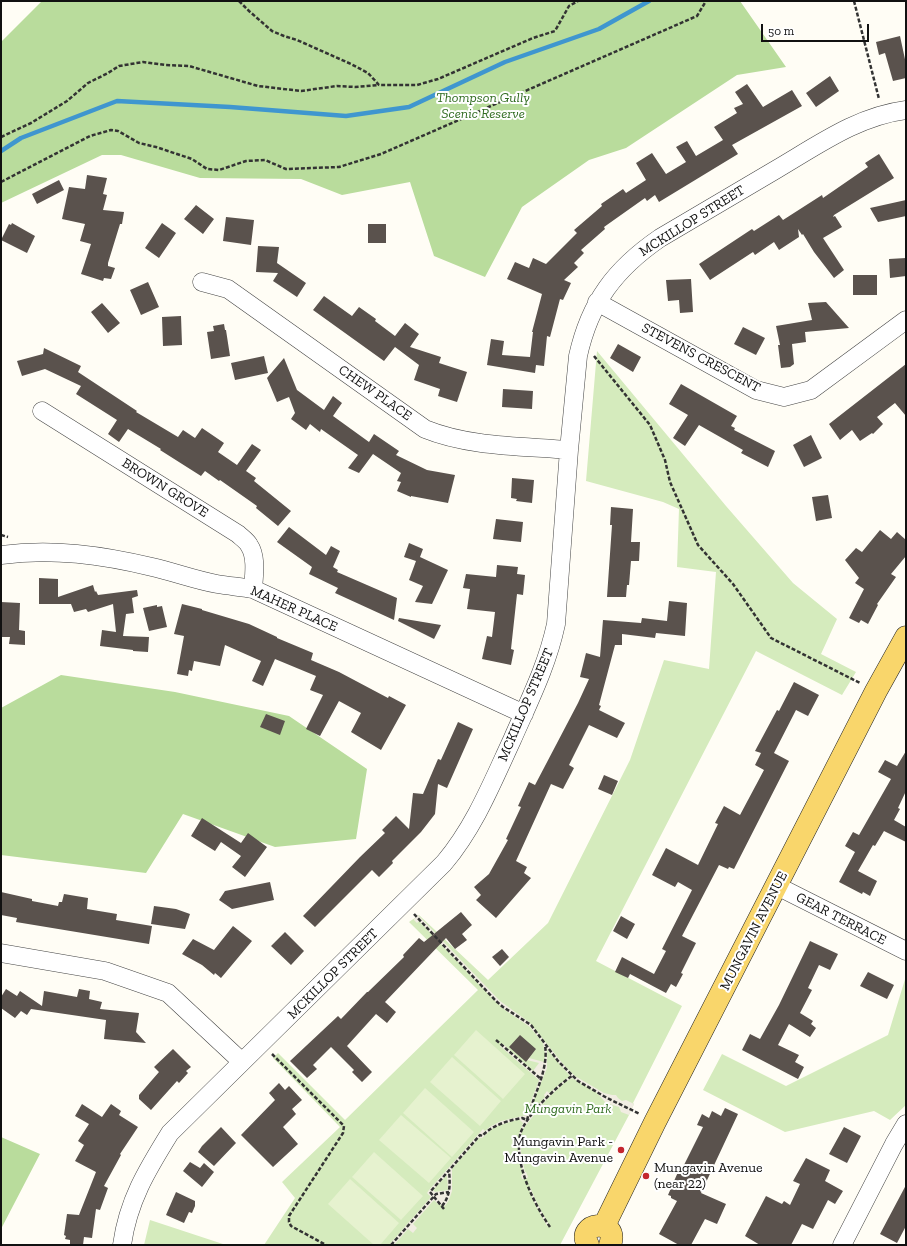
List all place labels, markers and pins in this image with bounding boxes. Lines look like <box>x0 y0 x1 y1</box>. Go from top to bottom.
place label: Mungavin Park - Mungavin Avenue <box>504 1134 613 1166</box>
marker: Mungavin Park - Mungavin Avenue <box>616 1145 626 1155</box>
place label: Mungavin Avenue (near 22) <box>654 1160 763 1192</box>
marker: Mungavin Avenue (near 22) <box>641 1171 651 1181</box>

